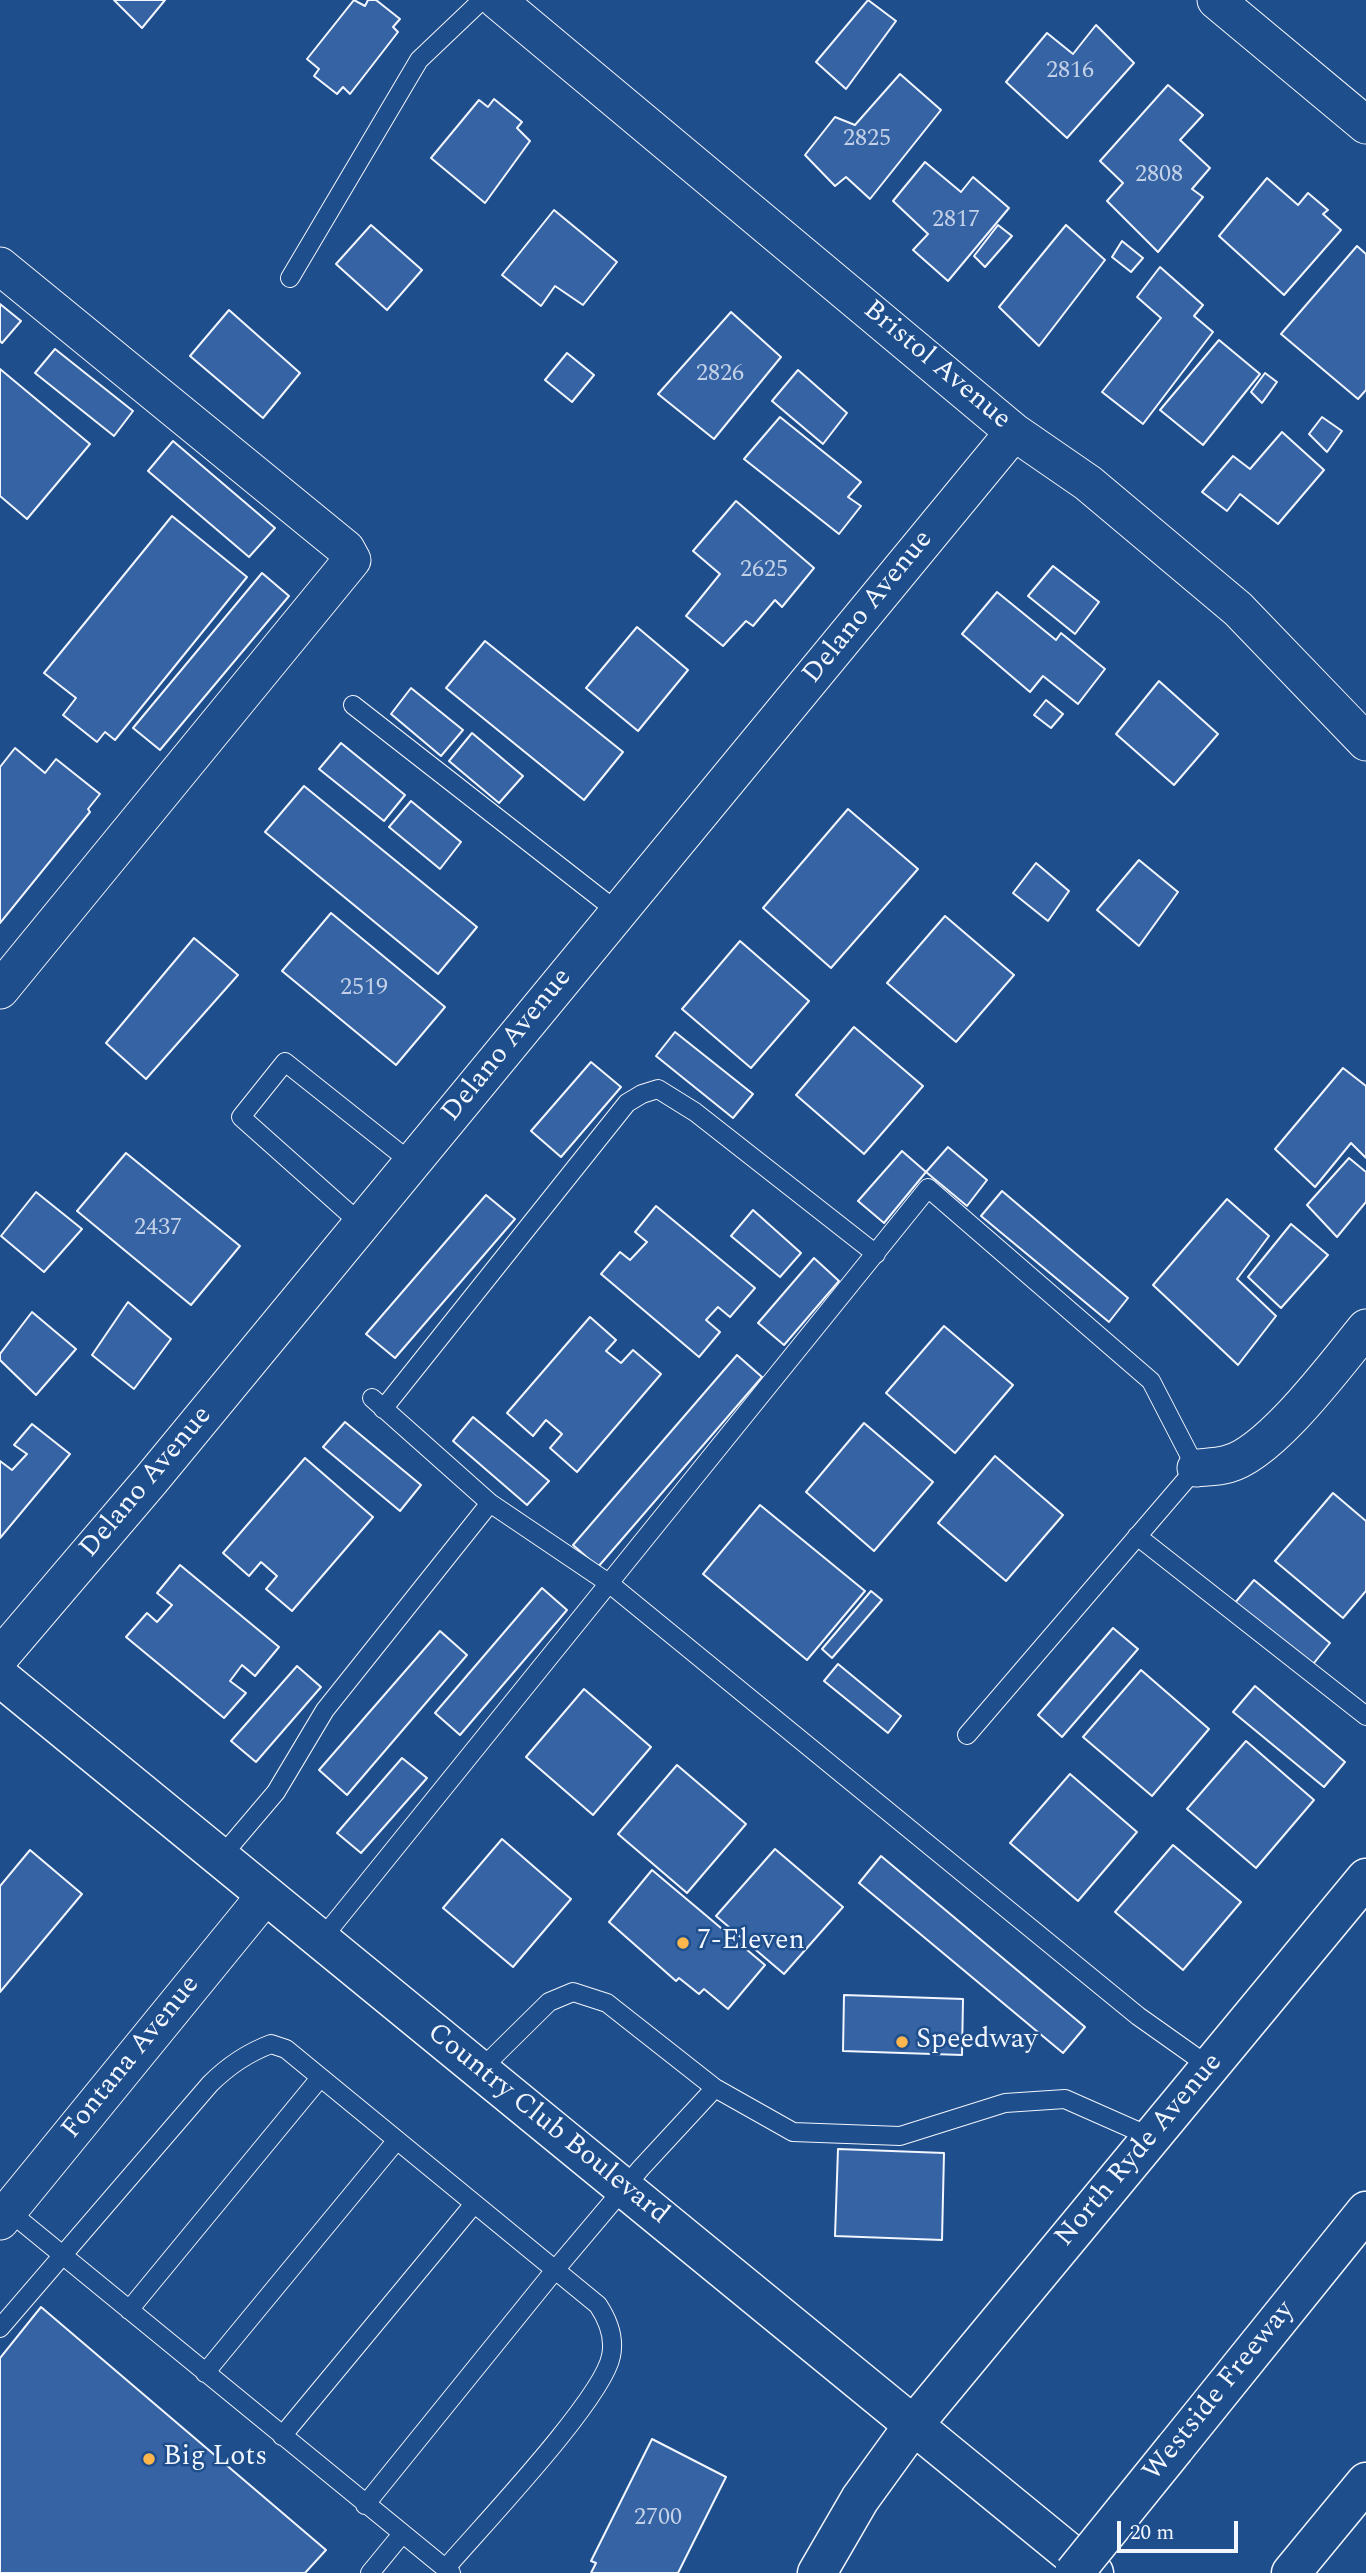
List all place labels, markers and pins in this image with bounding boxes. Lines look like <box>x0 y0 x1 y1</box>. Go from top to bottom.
place label: 7-Eleven <box>697 1926 805 1960</box>
marker: 7-Eleven <box>675 1935 691 1951</box>
place label: Speedway <box>916 2025 1038 2059</box>
marker: Speedway <box>894 2034 910 2050</box>
place label: Big Lots <box>163 2442 267 2476</box>
marker: Big Lots <box>141 2451 157 2467</box>

